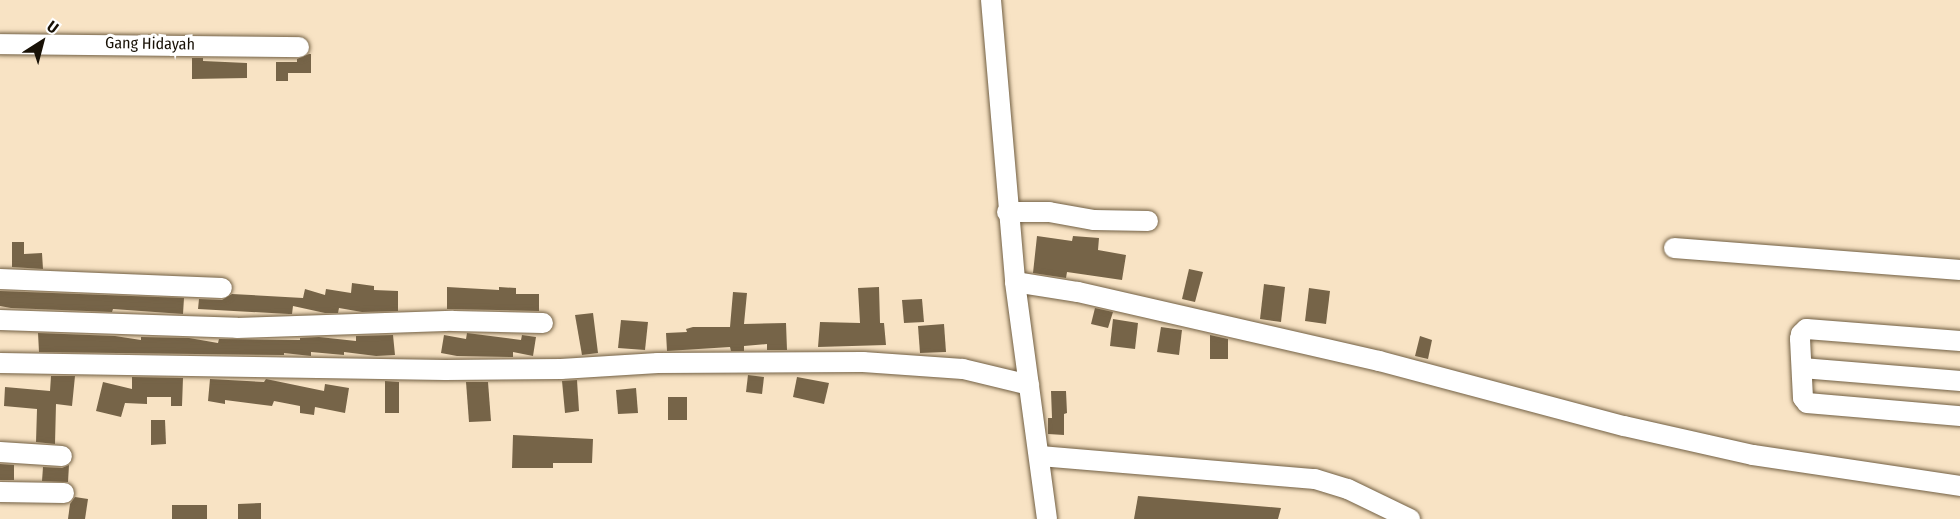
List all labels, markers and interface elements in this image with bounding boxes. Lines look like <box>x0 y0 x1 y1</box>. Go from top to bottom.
north arrow <box>12 12 72 72</box>
text: U <box>43 17 62 37</box>
street label: Gang Hidayah <box>105 34 195 54</box>

